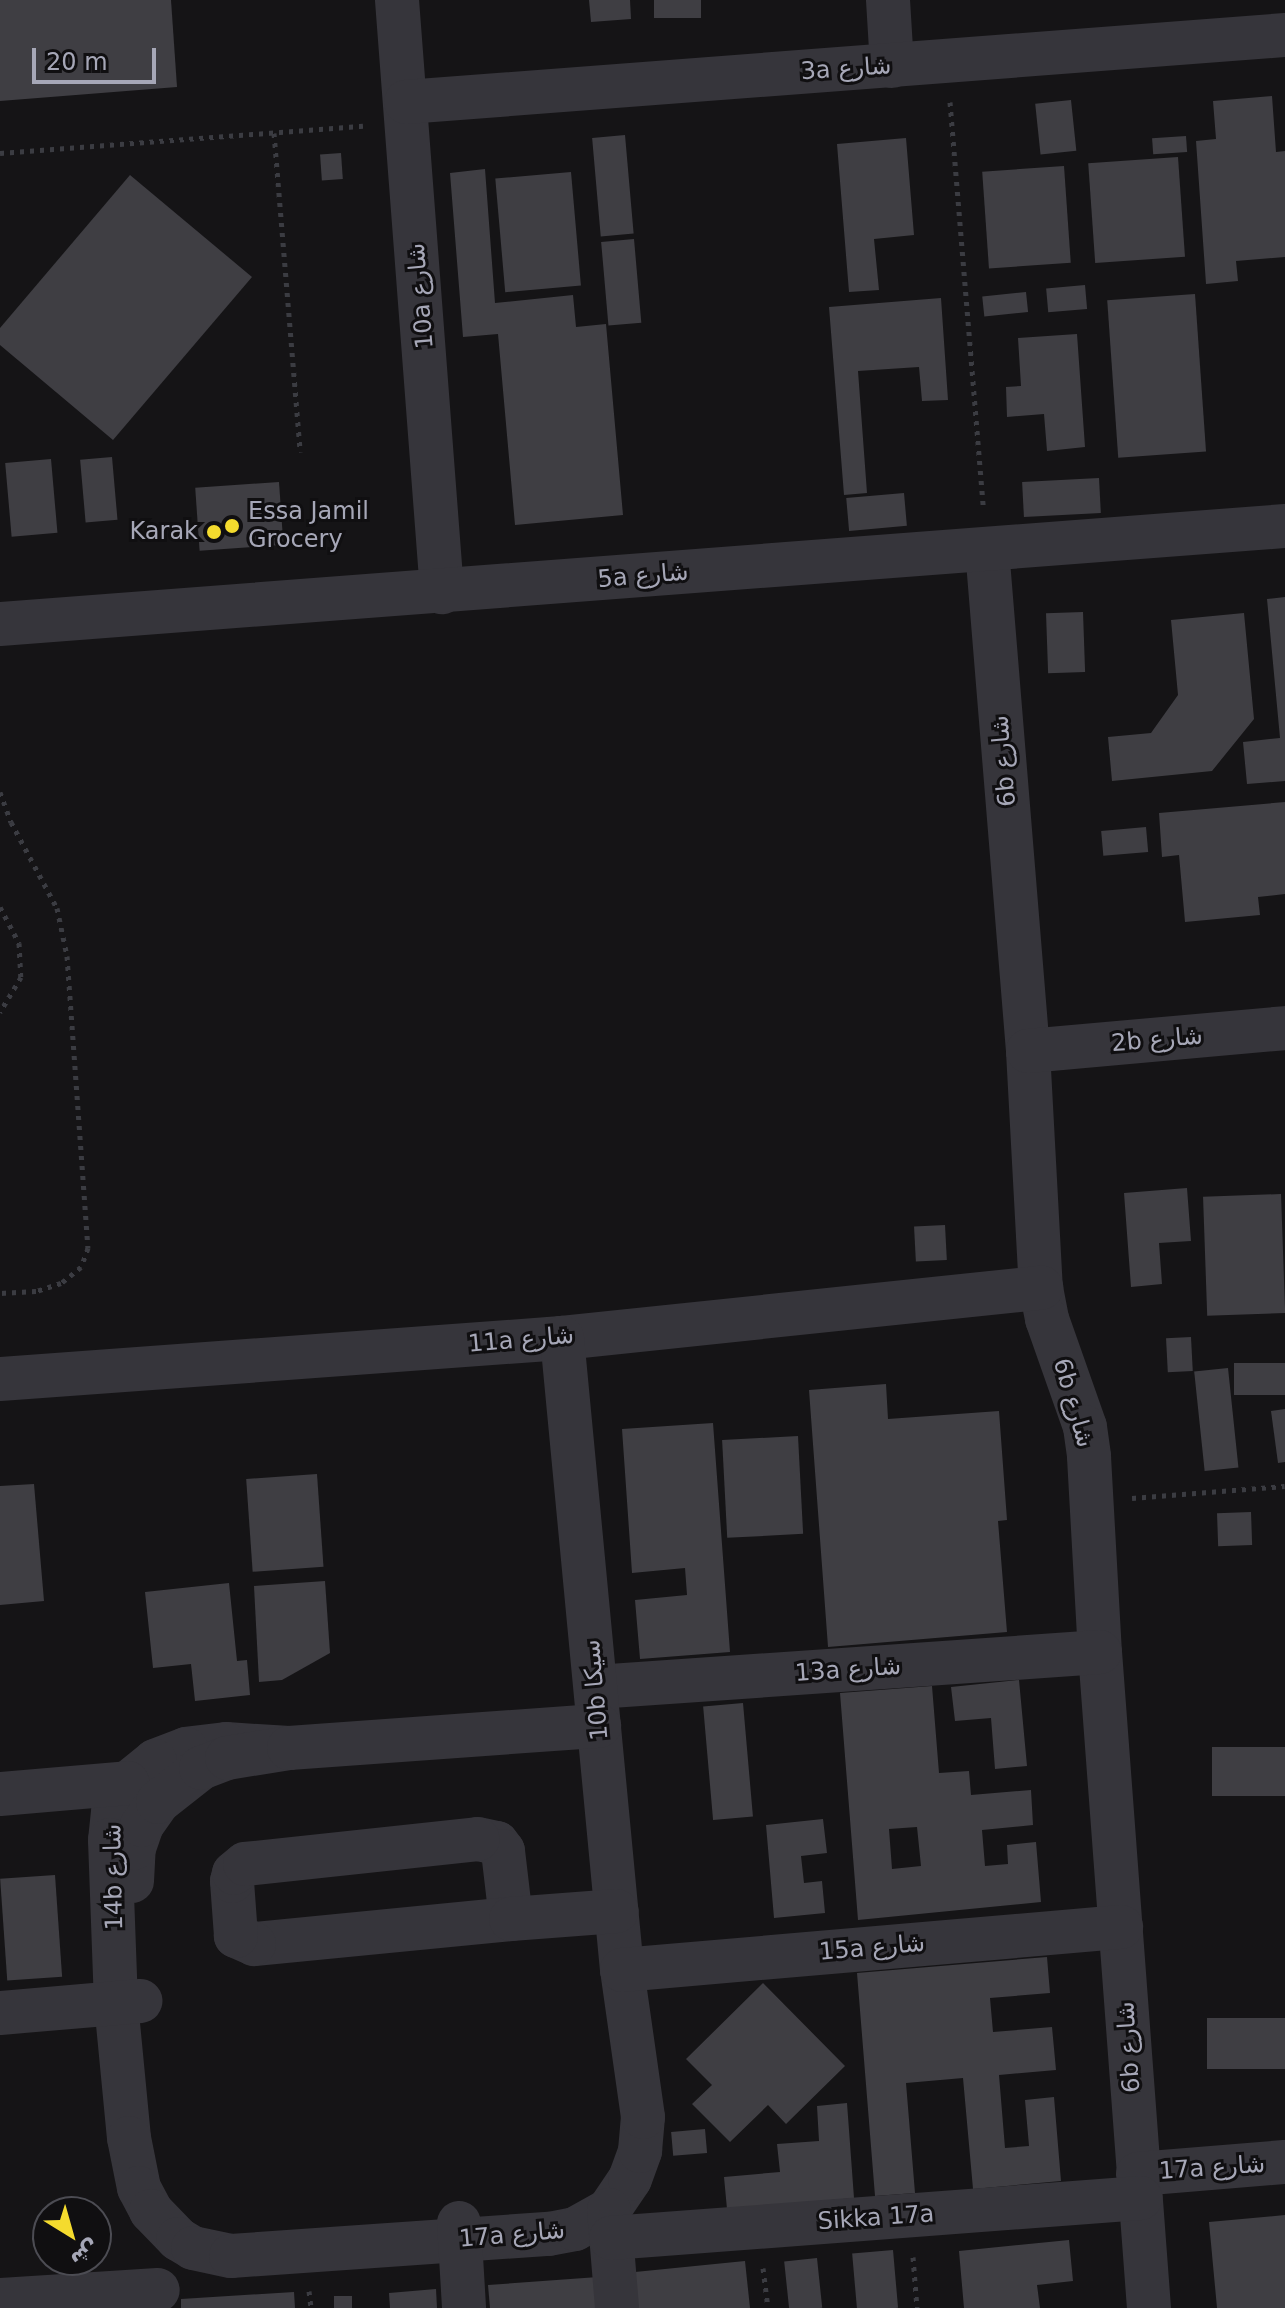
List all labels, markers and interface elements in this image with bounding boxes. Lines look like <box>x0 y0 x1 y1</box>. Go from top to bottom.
scale bar <box>36 32 160 82</box>
text: 20 m <box>46 48 108 76</box>
street label: 3a شارع <box>800 51 892 87</box>
street label: 10a شارع <box>402 242 440 350</box>
place label: Essa Jamil Grocery <box>248 498 369 554</box>
marker: Essa Jamil Grocery <box>223 517 241 535</box>
place label: Karak <box>130 518 198 546</box>
marker: Karak <box>205 523 223 541</box>
street label: 5a شارع <box>596 558 690 594</box>
street label: 6b شارع <box>986 714 1022 808</box>
street label: 2b شارع <box>1110 1022 1204 1058</box>
street label: 11a شارع <box>467 1321 575 1359</box>
street label: 6b شارع <box>1047 1355 1099 1451</box>
street label: 10b سيكا <box>577 1638 615 1742</box>
street label: 13a شارع <box>794 1652 902 1688</box>
street label: 14b شارع <box>99 1823 129 1931</box>
street label: 15a شارع <box>818 1929 926 1967</box>
street label: 6b شارع <box>1111 2000 1147 2094</box>
street label: 17a شارع <box>1158 2150 1266 2186</box>
north arrow <box>32 2196 112 2276</box>
street label: Sikka 17a <box>817 2200 935 2236</box>
street label: 17a شارع <box>458 2216 566 2254</box>
text: ش <box>66 2235 105 2273</box>

